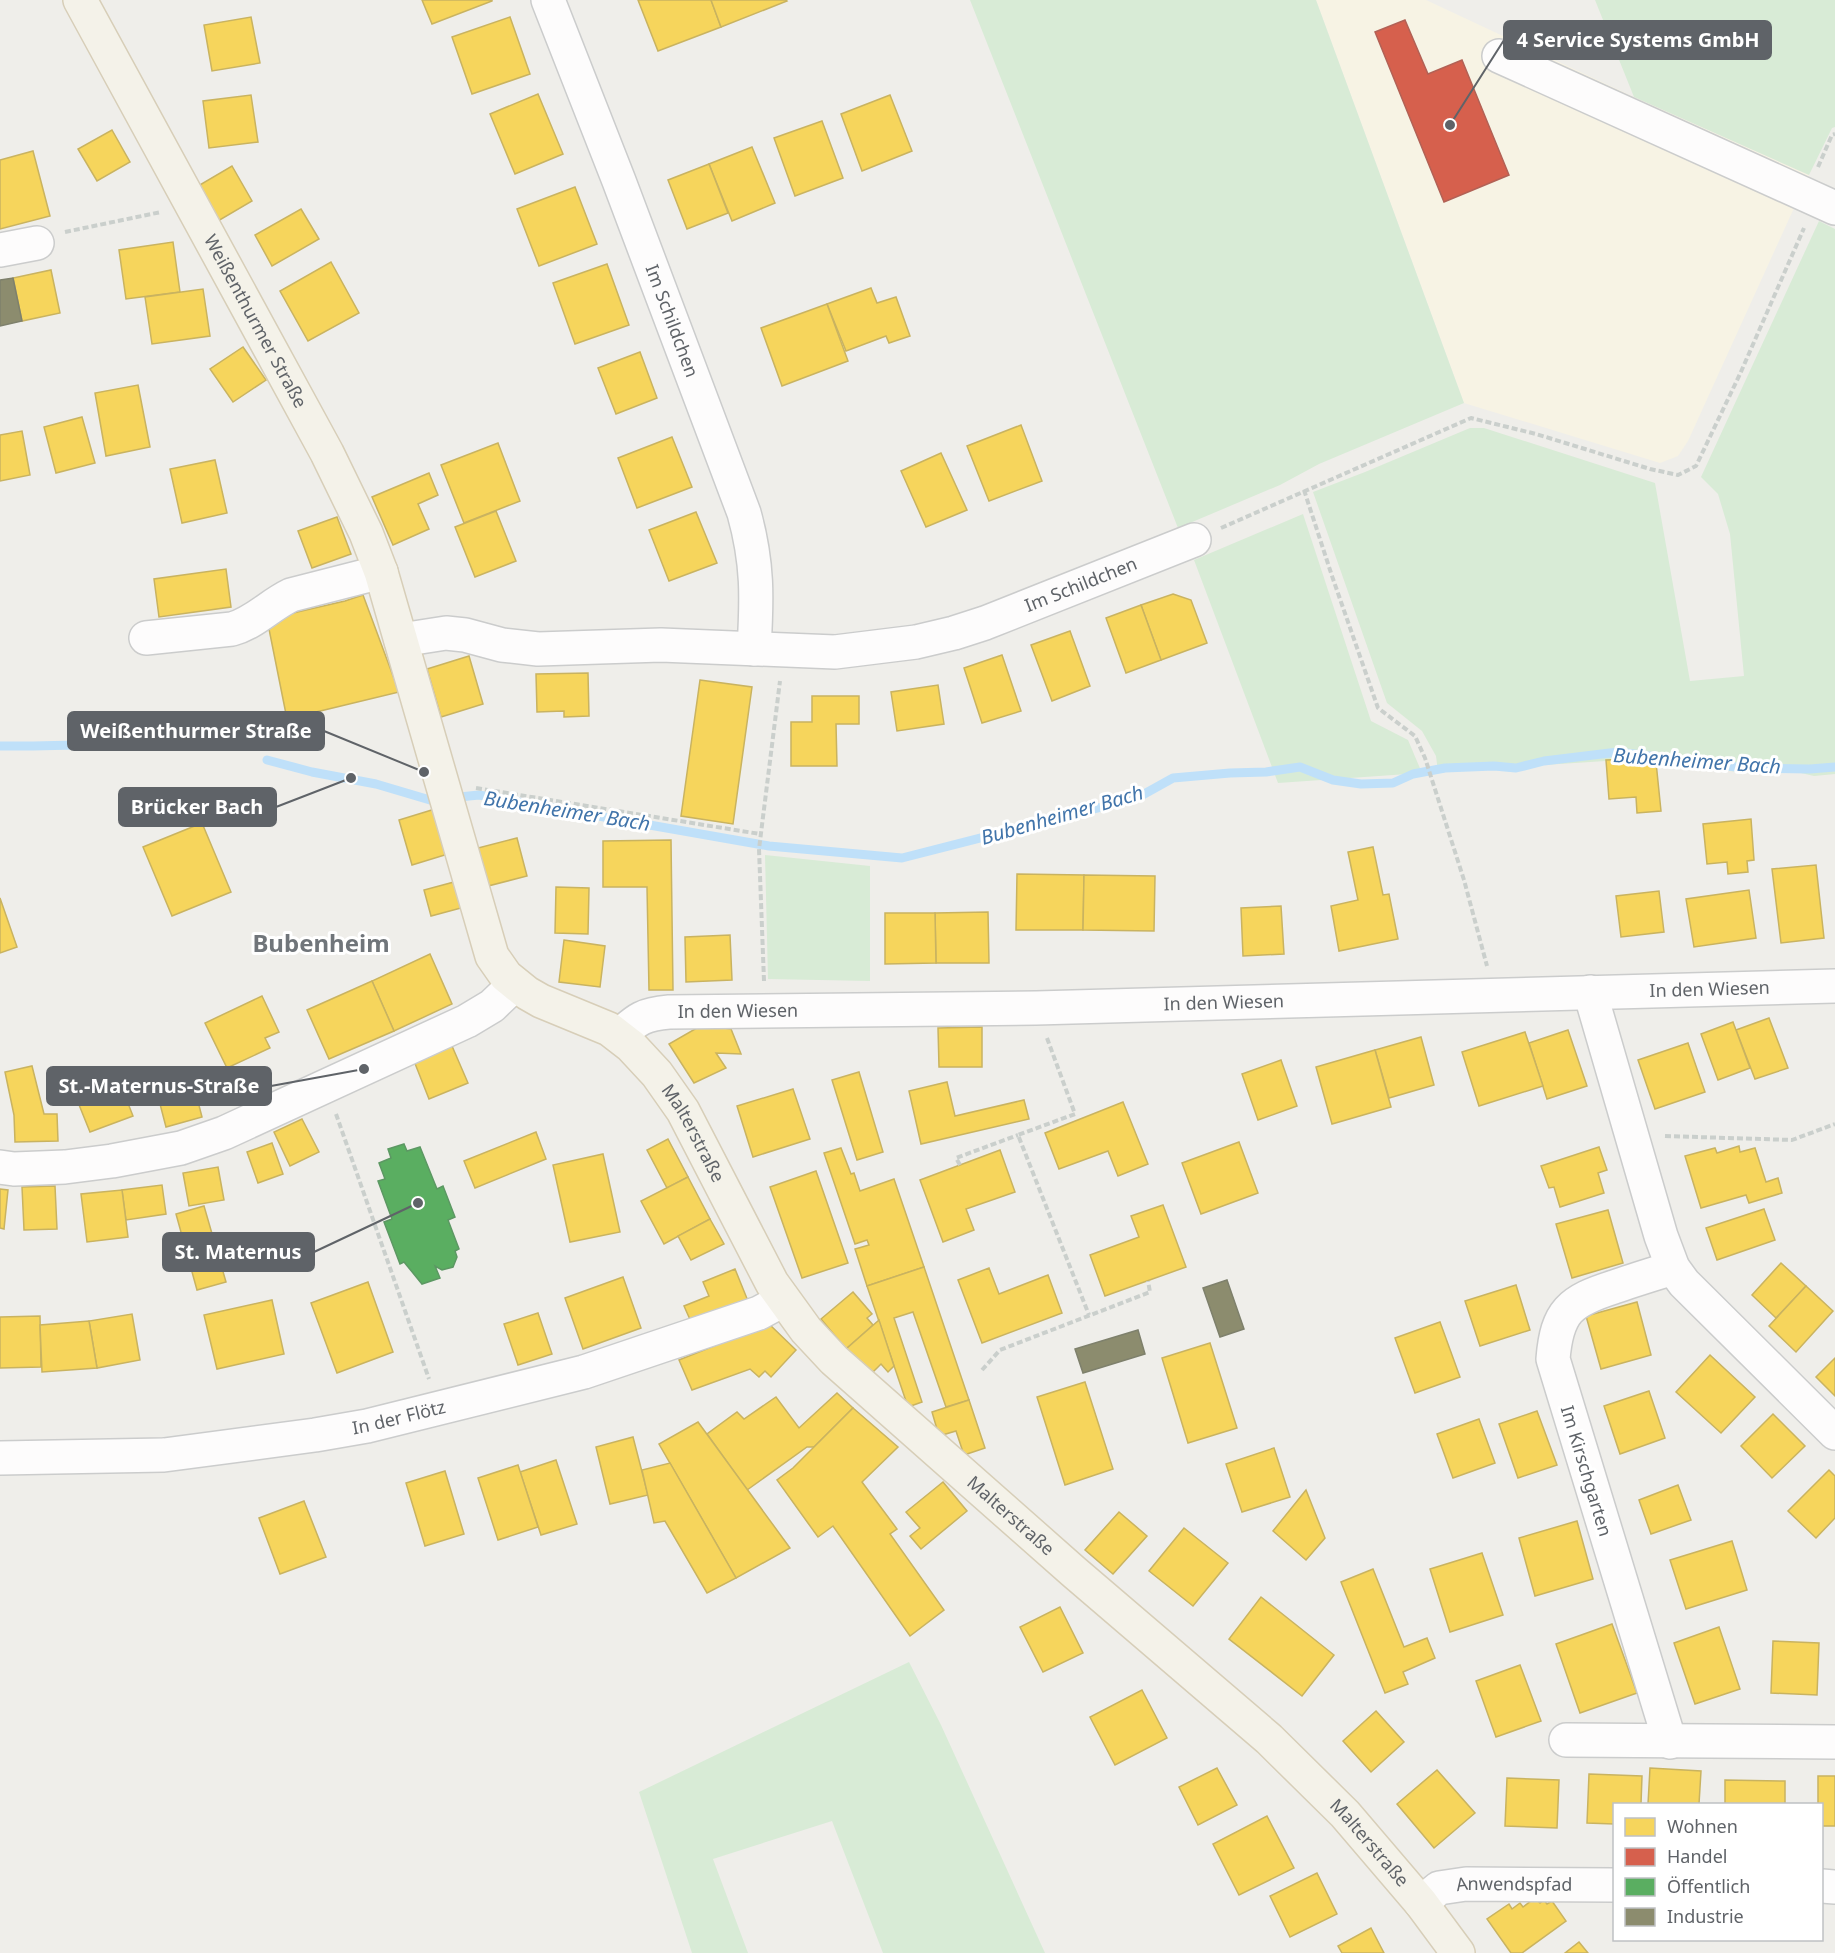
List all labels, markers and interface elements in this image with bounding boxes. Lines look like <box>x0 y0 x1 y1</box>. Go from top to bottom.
callout: 4 Service Systems GmbH <box>1504 21 1771 59</box>
text: 4 Service Systems GmbH <box>1516 26 1760 53</box>
street label: Weißenthurmer Straße <box>199 230 313 412</box>
street label: Im Schildchen <box>640 261 705 380</box>
street label: Im Schildchen <box>1021 551 1140 617</box>
callout: Weißenthurmer Straße <box>68 712 324 750</box>
text: Weißenthurmer Straße <box>80 717 312 744</box>
water label: Bubenheimer Bach <box>1612 741 1782 780</box>
water label: Bubenheimer Bach <box>977 778 1146 851</box>
water label: Bubenheimer Bach <box>482 784 652 837</box>
callout: Brücker Bach <box>119 788 276 826</box>
text: Brücker Bach <box>131 793 263 820</box>
district label: Bubenheim <box>252 926 390 959</box>
street label: In den Wiesen <box>1649 975 1770 1002</box>
street label: In den Wiesen <box>1163 988 1284 1015</box>
street label: In den Wiesen <box>678 998 798 1023</box>
callout: St.-Maternus-Straße <box>47 1067 271 1105</box>
text: St.-Maternus-Straße <box>59 1072 259 1099</box>
street label: Malterstraße <box>657 1079 731 1186</box>
callout: St. Maternus <box>163 1233 314 1271</box>
text: St. Maternus <box>175 1238 301 1265</box>
street label: In der Flötz <box>350 1394 448 1439</box>
street label: Im Kirschgarten <box>1556 1402 1618 1539</box>
street label: Malterstraße <box>962 1470 1060 1560</box>
street label: Malterstraße <box>1325 1793 1415 1891</box>
legend <box>1613 1803 1823 1941</box>
text: Wohnen <box>1667 1814 1738 1838</box>
text: Handel <box>1667 1844 1727 1868</box>
street label: Anwendspfad <box>1454 1871 1572 1896</box>
text: Öffentlich <box>1667 1874 1750 1898</box>
text: Industrie <box>1667 1904 1744 1928</box>

